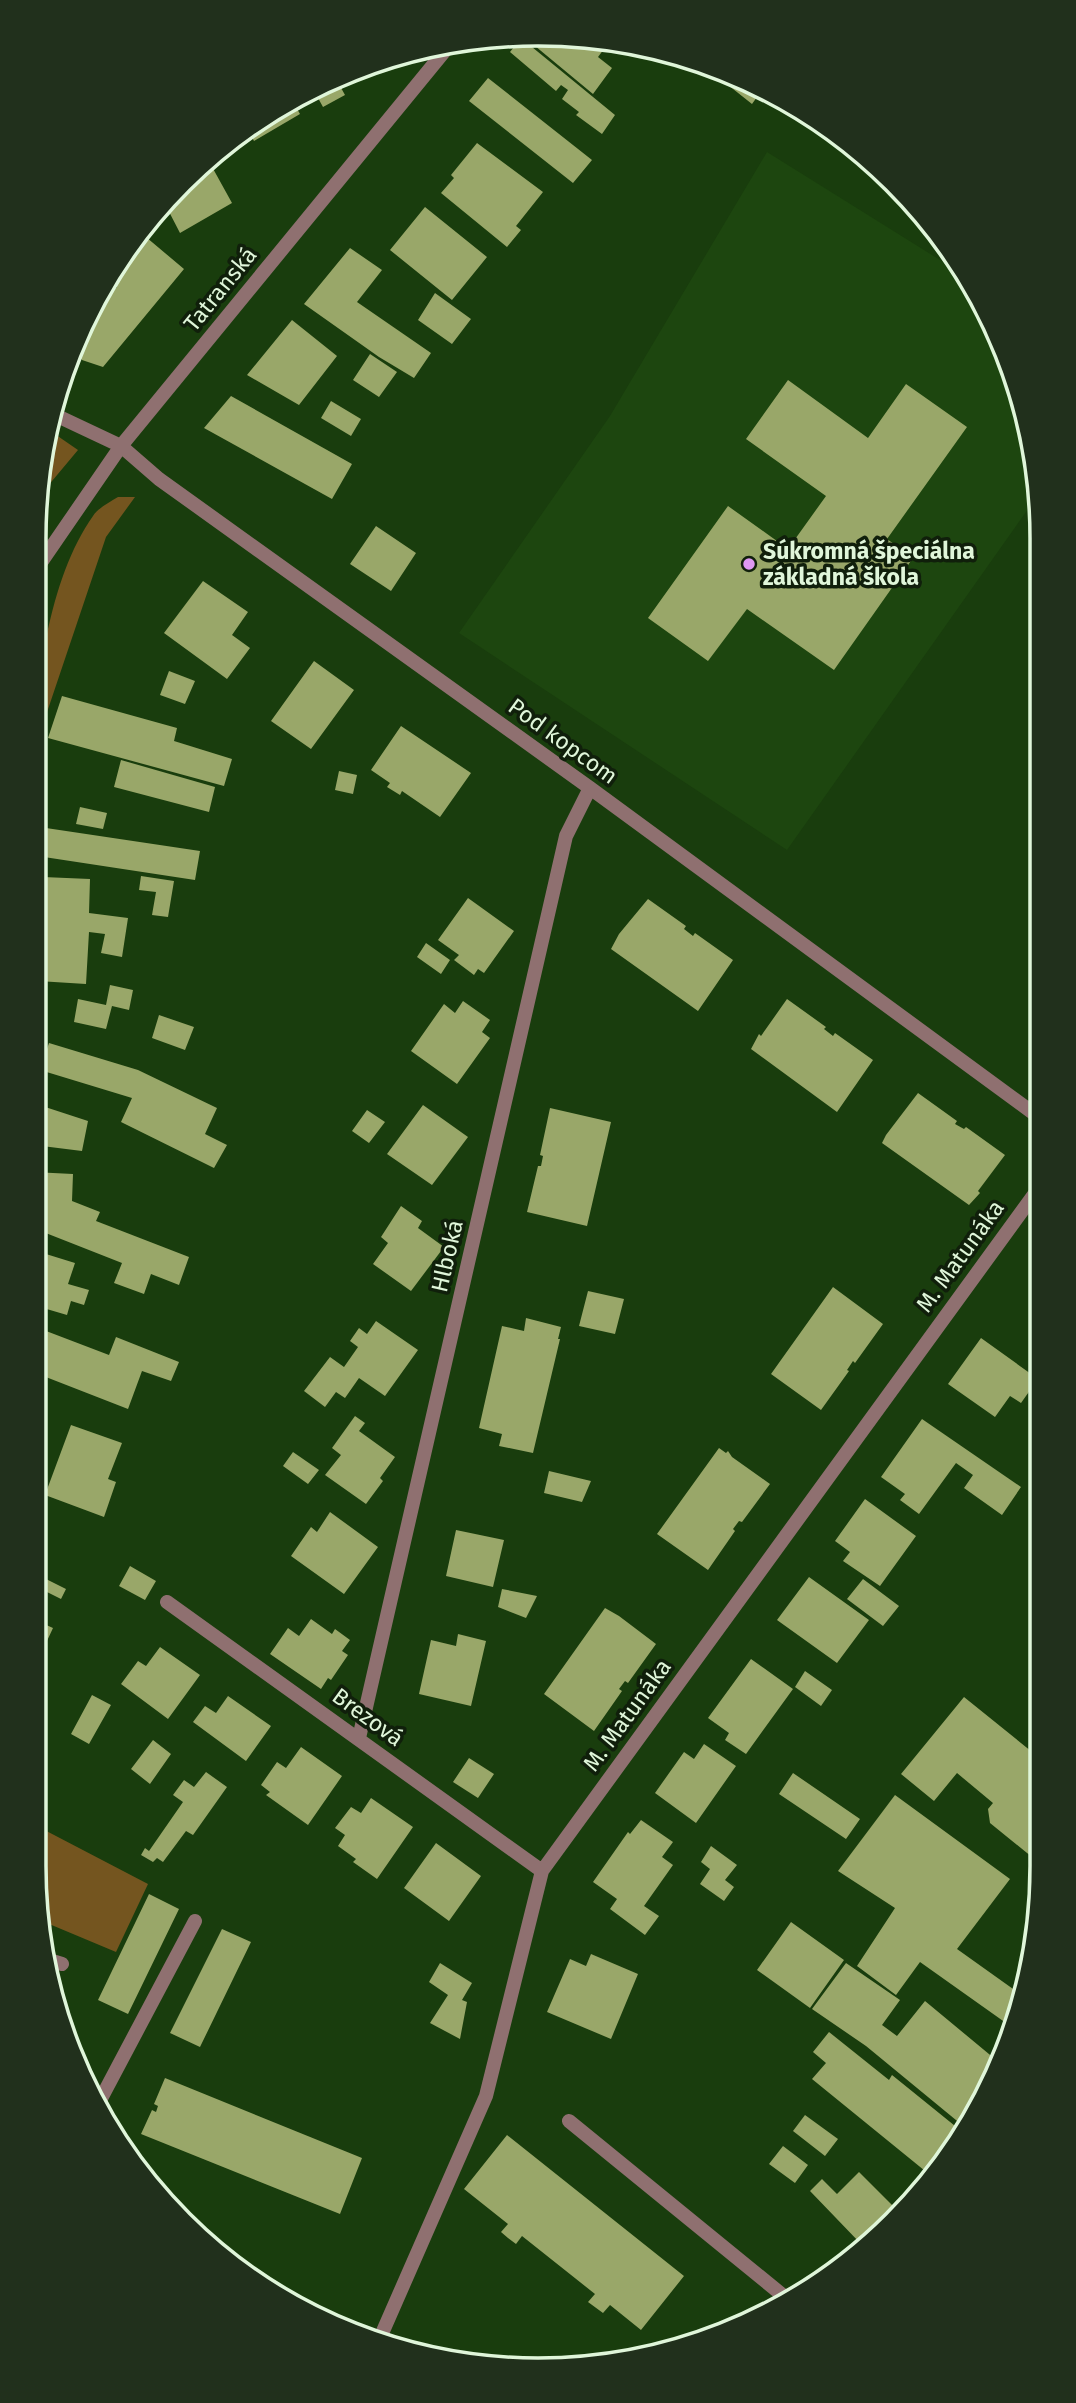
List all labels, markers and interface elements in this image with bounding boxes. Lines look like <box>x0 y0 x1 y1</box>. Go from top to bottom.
street label: Tatranská <box>178 241 262 337</box>
place label: Súkromná špeciálna základná škola <box>763 537 975 591</box>
marker: Súkromná špeciálna základná škola <box>741 556 757 572</box>
street label: Pod kopcom <box>503 692 623 790</box>
street label: M. Matunáka <box>910 1195 1010 1317</box>
street label: Hlboká <box>425 1217 469 1295</box>
street label: M. Matunáka <box>577 1654 677 1776</box>
street label: Brezová <box>327 1682 409 1752</box>

